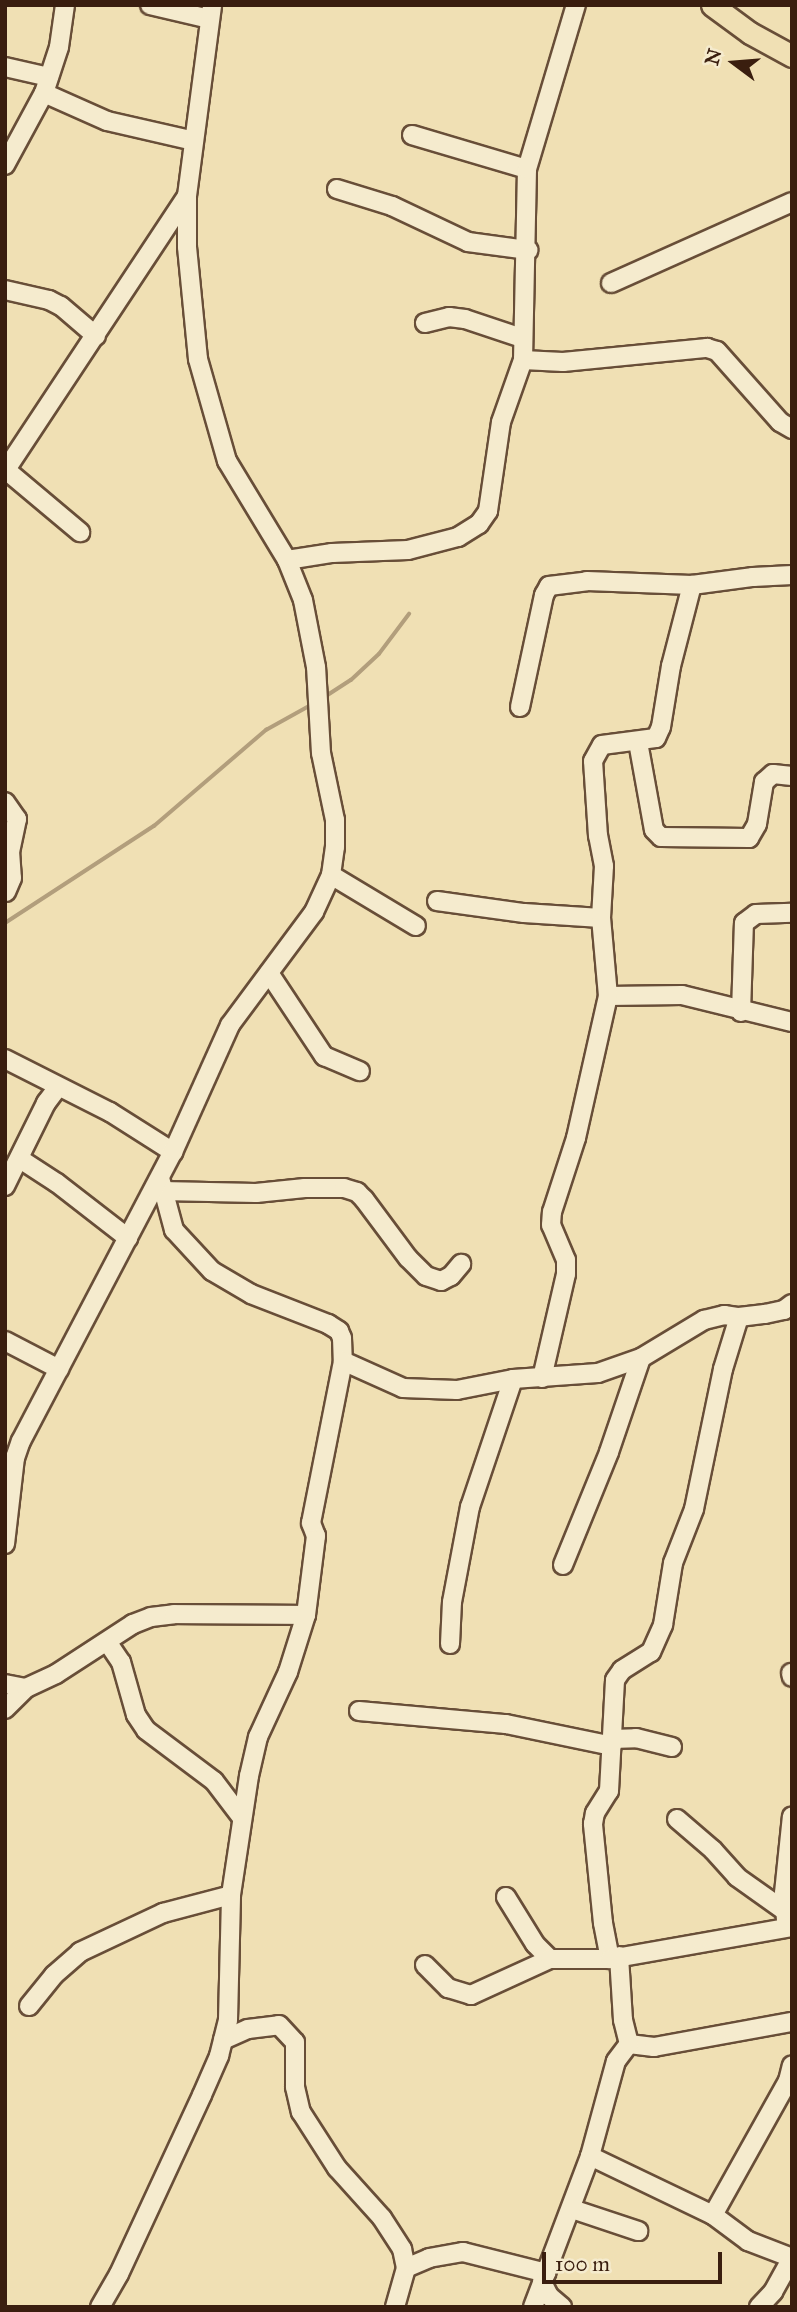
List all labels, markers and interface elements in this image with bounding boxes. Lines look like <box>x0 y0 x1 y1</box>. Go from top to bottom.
north arrow <box>699 28 769 98</box>
text: N <box>700 46 727 68</box>
scale bar <box>545 2238 725 2282</box>
text: 100 m <box>555 2251 610 2277</box>

